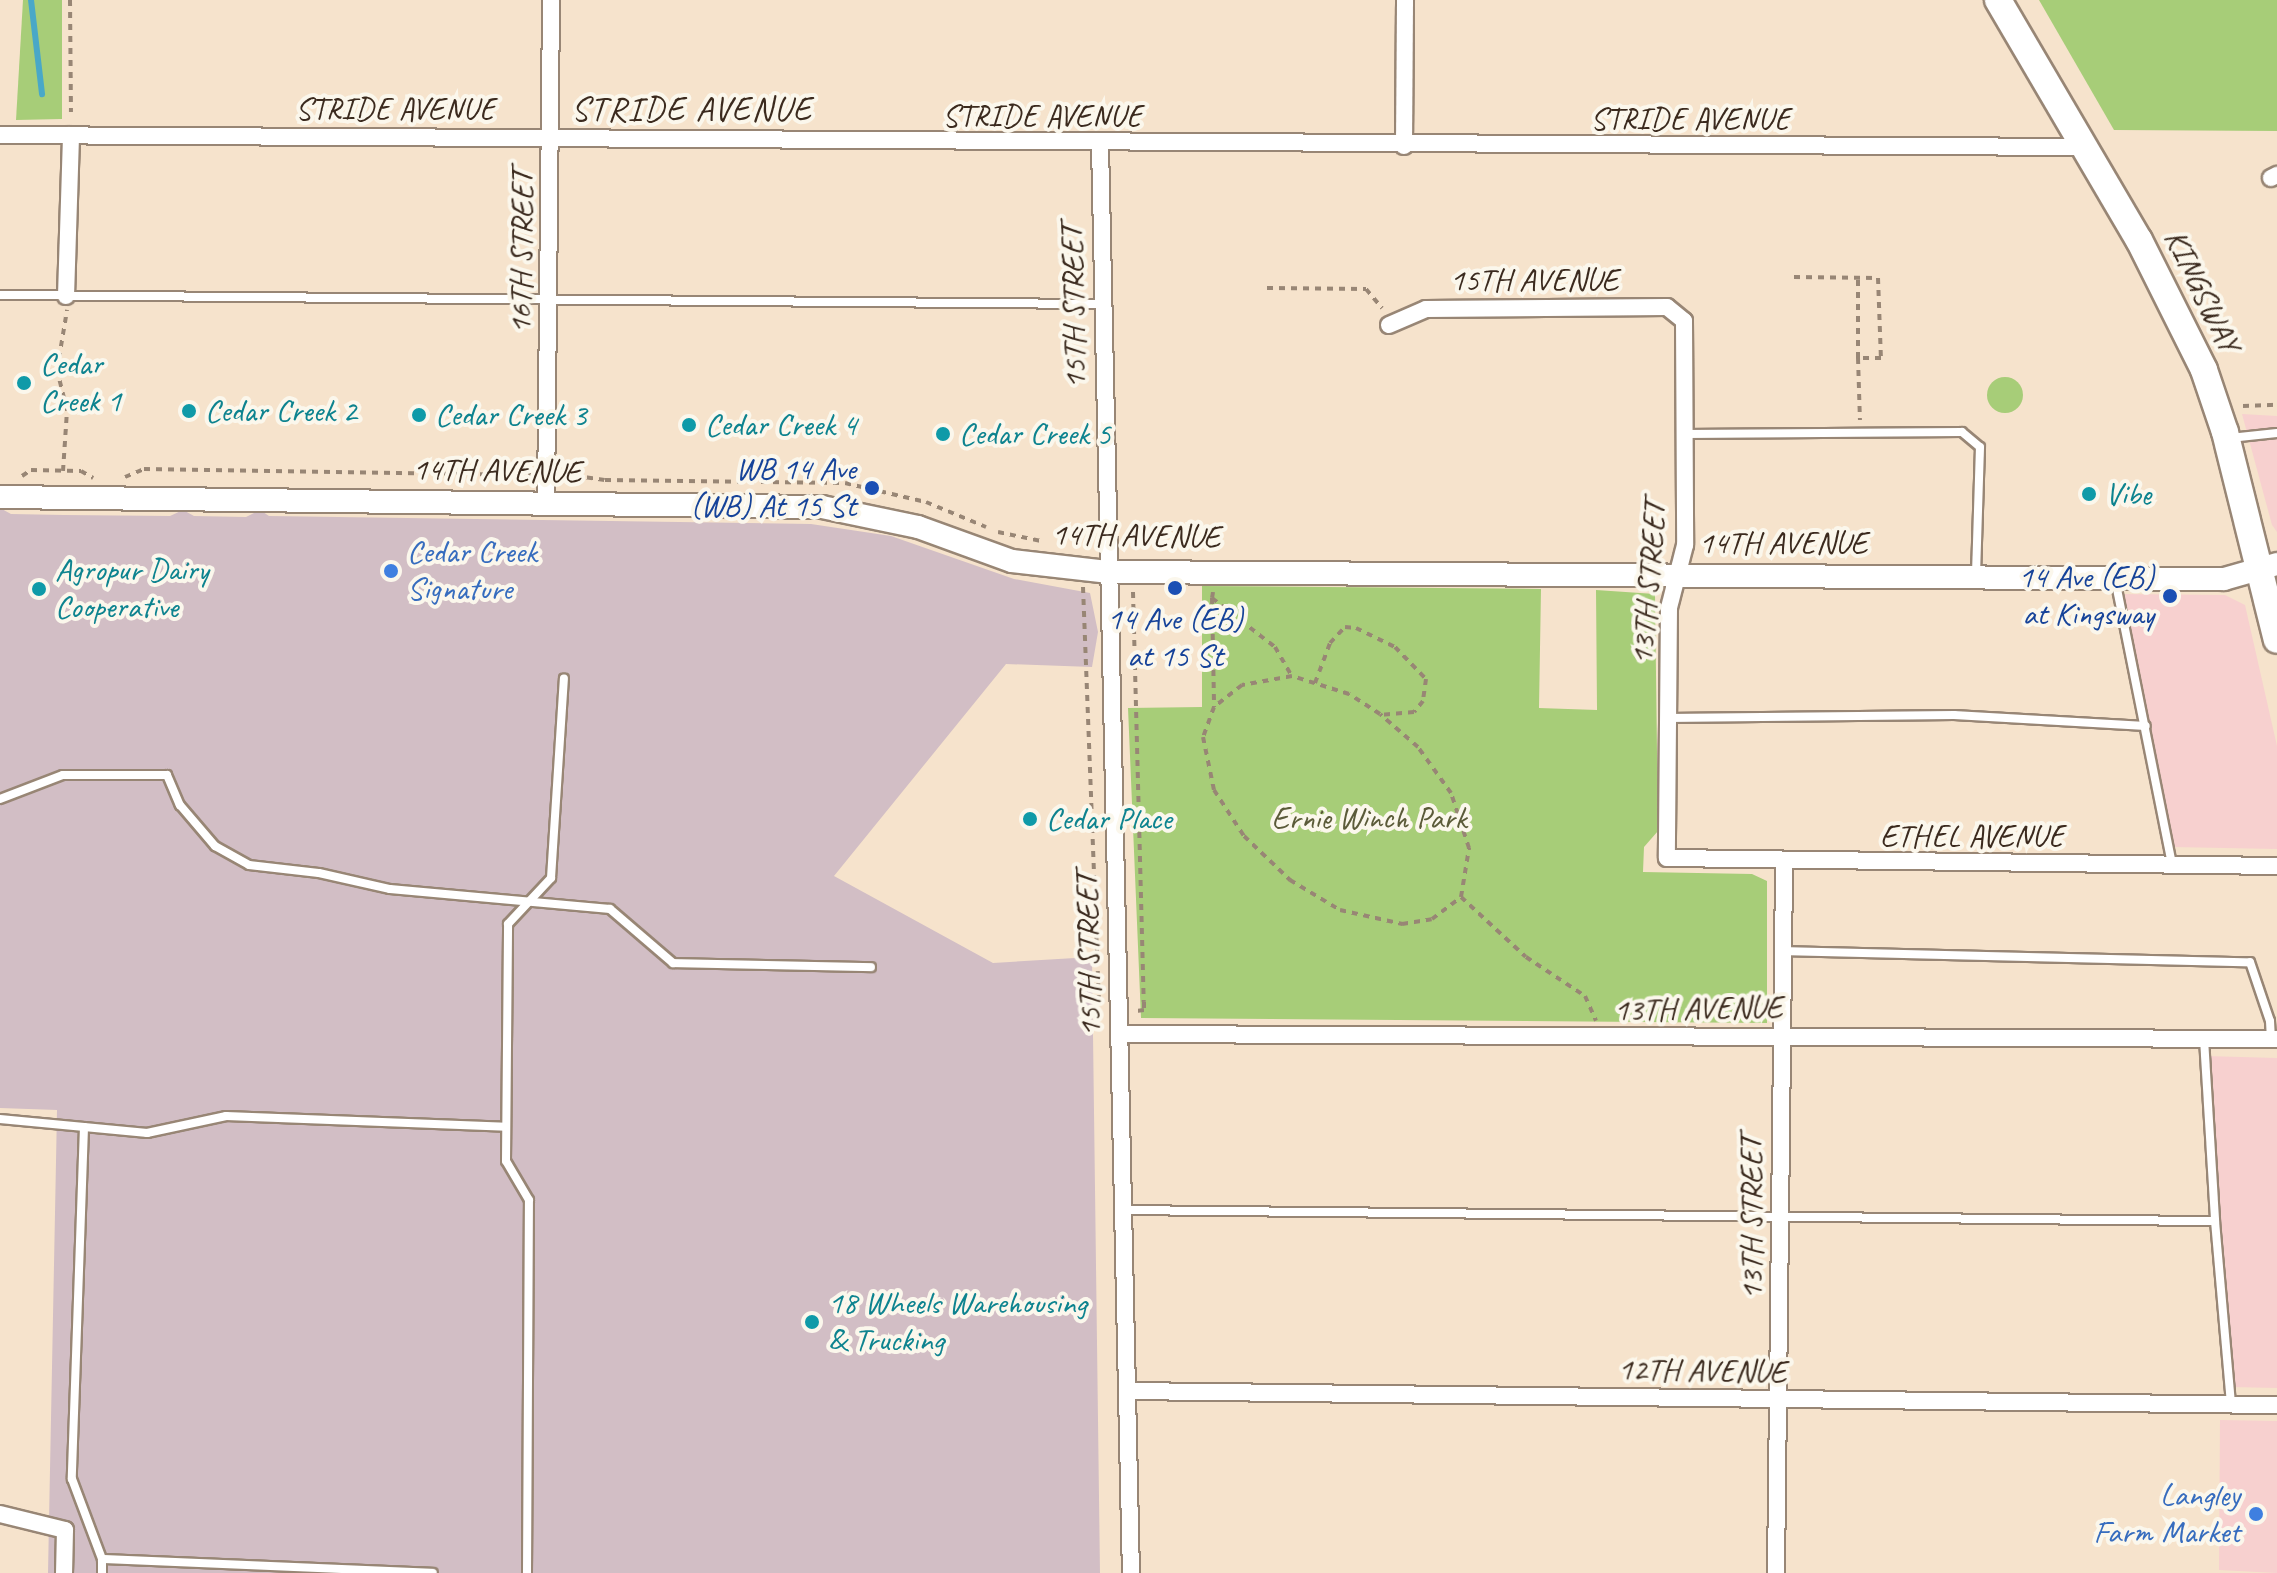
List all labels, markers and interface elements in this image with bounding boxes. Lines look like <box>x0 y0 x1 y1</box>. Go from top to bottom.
district label: STRIDE AVENUE <box>573 89 811 129</box>
street label: STRIDE AVENUE <box>295 90 495 128</box>
street label: STRIDE AVENUE <box>942 97 1142 135</box>
street label: STRIDE AVENUE <box>1590 100 1790 138</box>
street label: 16TH STREET <box>501 170 543 334</box>
street label: KINGSWAY <box>2156 223 2248 359</box>
street label: 15TH STREET <box>1053 225 1095 389</box>
street label: 15TH AVENUE <box>1451 261 1617 299</box>
place label: Cedar Creek 1 <box>40 346 121 421</box>
marker: Cedar Creek 1 <box>15 374 33 392</box>
place label: Cedar Creek 2 <box>205 392 356 430</box>
place label: Cedar Creek 3 <box>435 396 586 434</box>
marker: Cedar Creek 2 <box>180 402 198 420</box>
marker: Cedar Creek 3 <box>410 406 428 424</box>
place label: Cedar Creek 4 <box>705 406 856 444</box>
place label: Cedar Creek 5 <box>959 415 1110 453</box>
marker: Cedar Creek 4 <box>680 416 698 434</box>
marker: Cedar Creek 5 <box>934 425 952 443</box>
street label: 14TH AVENUE <box>413 450 581 492</box>
place label: WB 14 Ave (WB) At 15 St <box>690 451 856 526</box>
place label: Vibe <box>2105 475 2151 513</box>
marker: WB 14 Ave (WB) At 15 St <box>863 479 881 497</box>
marker: Vibe <box>2080 485 2098 503</box>
street label: 13TH STREET <box>1623 500 1675 666</box>
street label: 14TH AVENUE <box>1052 515 1220 557</box>
street label: 14TH AVENUE <box>1700 524 1866 562</box>
place label: Cedar Creek Signature <box>407 534 536 609</box>
place label: Agropur Dairy Cooperative <box>55 552 209 627</box>
place label: 14 Ave (EB) at Kingsway <box>2018 559 2154 634</box>
marker: Cedar Creek Signature <box>382 562 400 580</box>
marker: 14 Ave (EB) at 15 St <box>1166 579 1184 597</box>
marker: Agropur Dairy Cooperative <box>30 580 48 598</box>
marker: 14 Ave (EB) at Kingsway <box>2161 587 2179 605</box>
place label: 14 Ave (EB) at 15 St <box>1107 601 1243 676</box>
park label: Ernie Winch Park <box>1271 799 1467 837</box>
place label: Cedar Place <box>1046 800 1172 838</box>
marker: Cedar Place <box>1021 810 1039 828</box>
street label: ETHEL AVENUE <box>1879 817 2065 855</box>
street label: 15TH STREET <box>1068 873 1110 1037</box>
street label: 13TH AVENUE <box>1614 988 1782 1030</box>
street label: 13TH STREET <box>1733 1136 1771 1300</box>
place label: 18 Wheels Warehousing & Trucking <box>828 1285 1088 1360</box>
marker: 18 Wheels Warehousing & Trucking <box>803 1313 821 1331</box>
street label: 12TH AVENUE <box>1618 1350 1786 1392</box>
place label: Langley Farm Market <box>2092 1477 2240 1552</box>
marker: Langley Farm Market <box>2247 1505 2265 1523</box>

